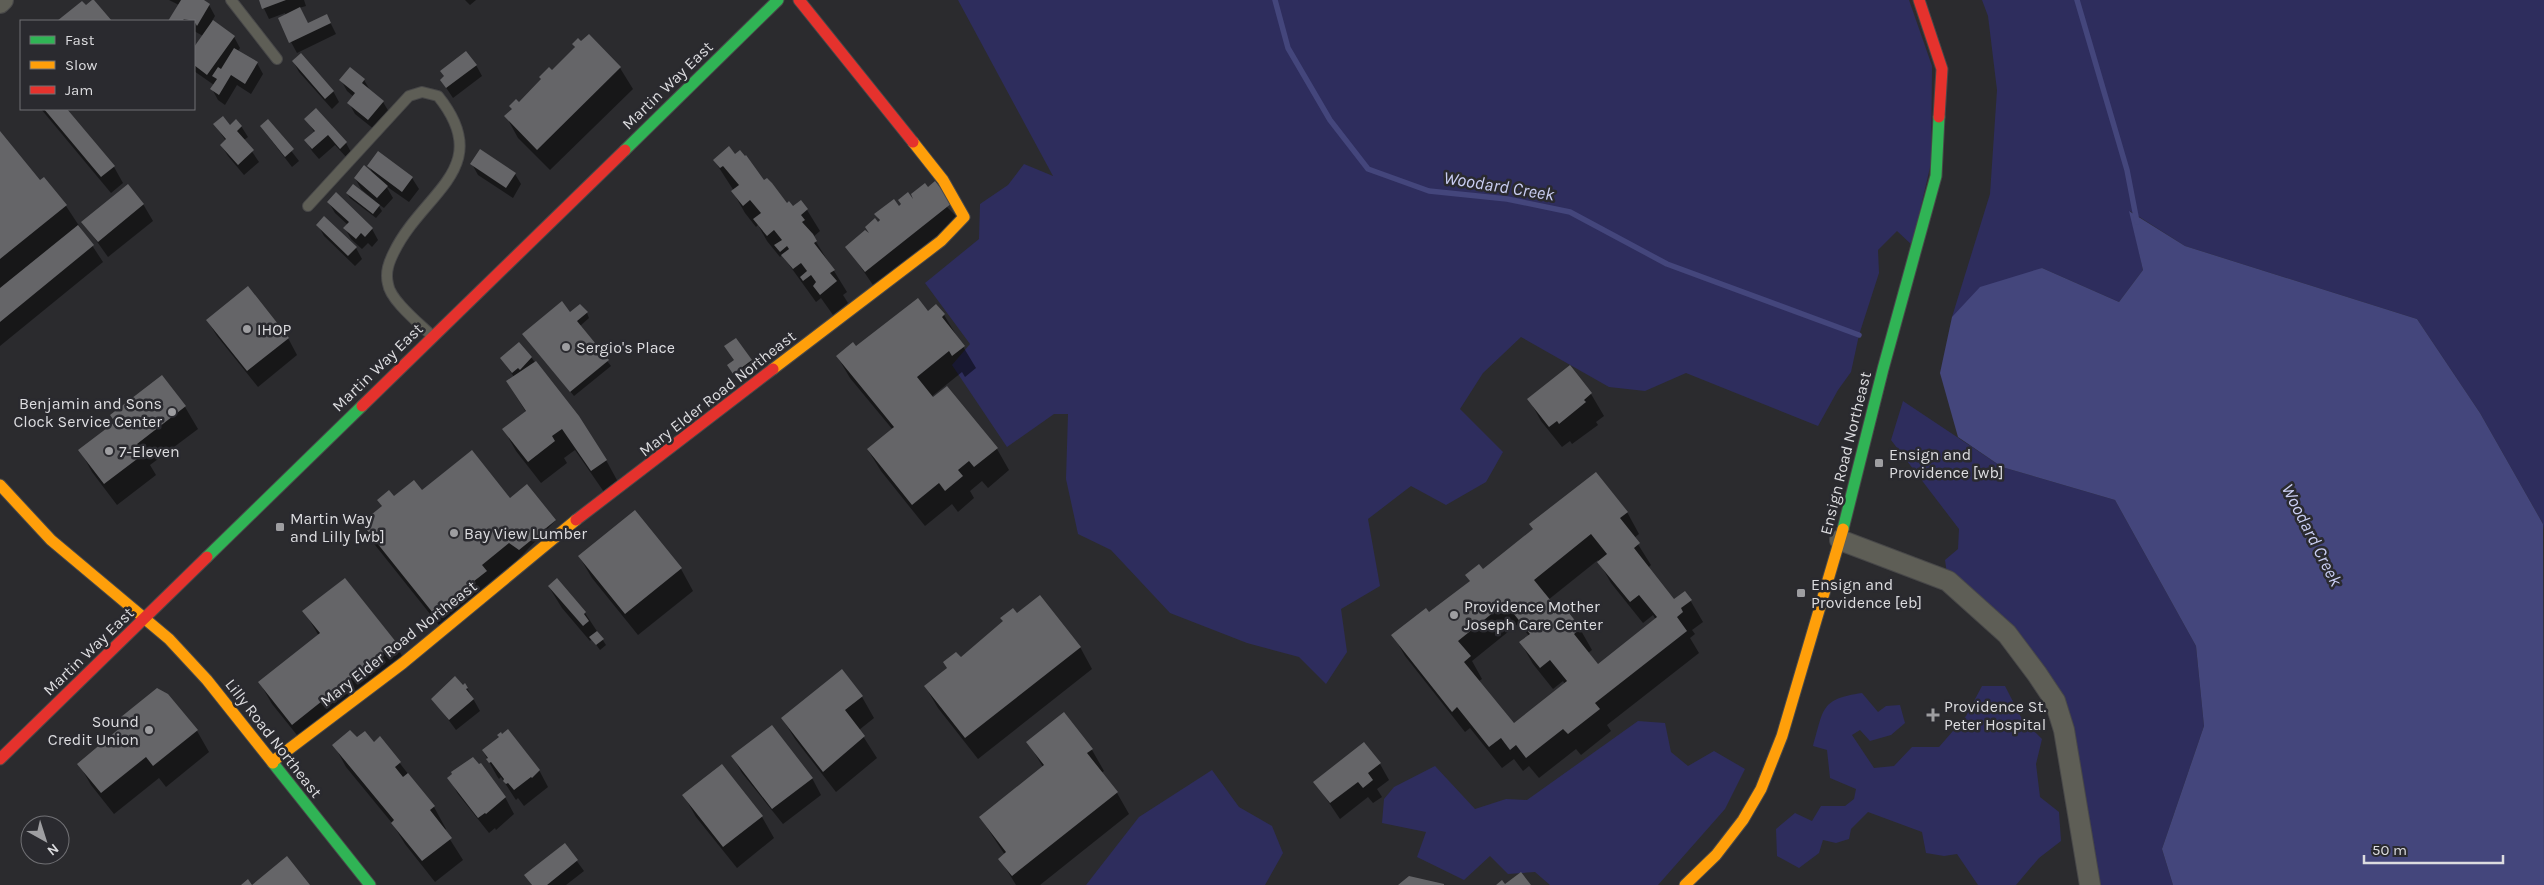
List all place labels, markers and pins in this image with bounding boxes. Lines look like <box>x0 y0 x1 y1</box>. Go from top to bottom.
place label: IHOP <box>257 320 292 339</box>
marker: IHOP <box>241 323 253 335</box>
place label: Sergio's Place <box>576 338 675 357</box>
marker: Sergio's Place <box>560 341 572 353</box>
place label: Benjamin and Sons Clock Service Center <box>13 394 162 431</box>
marker: Benjamin and Sons Clock Service Center <box>166 406 178 418</box>
place label: 7-Eleven <box>119 442 180 461</box>
marker: 7-Eleven <box>103 445 115 457</box>
place label: Ensign and Providence [wb] <box>1889 445 2004 482</box>
marker: Ensign and Providence [wb] <box>1873 457 1885 469</box>
place label: Martin Way and Lilly [wb] <box>290 509 385 546</box>
marker: Martin Way and Lilly [wb] <box>274 521 286 533</box>
place label: Bay View Lumber <box>464 524 587 543</box>
marker: Bay View Lumber <box>448 527 460 539</box>
place label: Ensign and Providence [eb] <box>1811 575 1922 612</box>
marker: Ensign and Providence [eb] <box>1795 587 1807 599</box>
place label: Providence Mother Joseph Care Center <box>1464 597 1603 634</box>
marker: Providence Mother Joseph Care Center <box>1448 609 1460 621</box>
place label: Providence St. Peter Hospital <box>1944 697 2047 734</box>
marker: Providence St. Peter Hospital <box>1926 708 1940 722</box>
place label: Sound Credit Union <box>48 712 139 749</box>
marker: Sound Credit Union <box>143 724 155 736</box>

